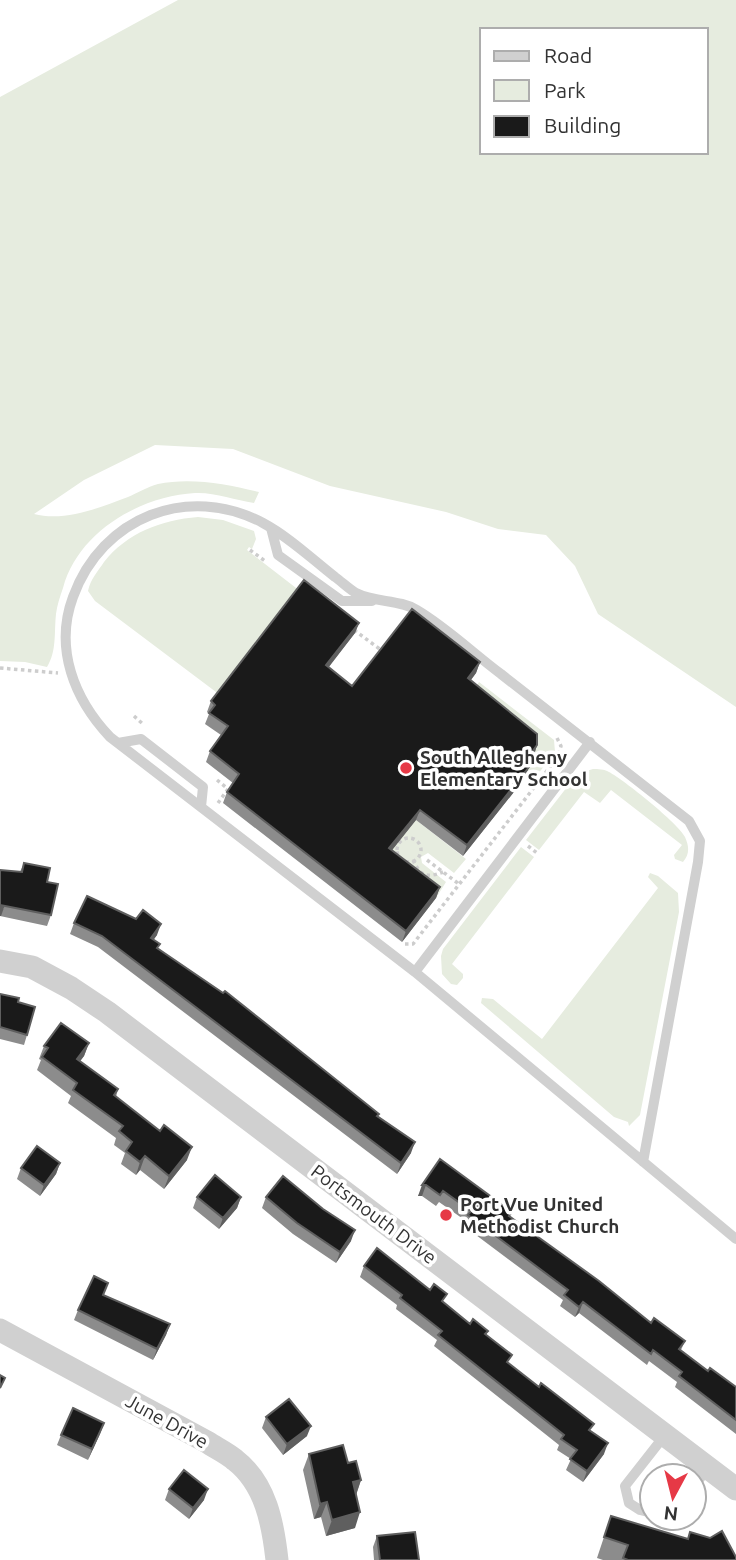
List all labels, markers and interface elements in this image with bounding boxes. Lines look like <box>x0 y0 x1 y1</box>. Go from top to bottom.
legend <box>480 28 708 154</box>
text: Road <box>544 43 592 67</box>
text: Park <box>544 78 586 102</box>
text: Building <box>544 113 621 137</box>
place label: South Allegheny Elementary School <box>420 746 588 790</box>
marker: South Allegheny Elementary School <box>398 760 414 776</box>
street label: Portsmouth Drive <box>307 1160 441 1268</box>
place label: Port Vue United Methodist Church <box>460 1193 619 1237</box>
marker: Port Vue United Methodist Church <box>438 1207 454 1223</box>
street label: June Drive <box>122 1389 212 1453</box>
north arrow <box>638 1462 708 1532</box>
text: N <box>663 1502 679 1526</box>

